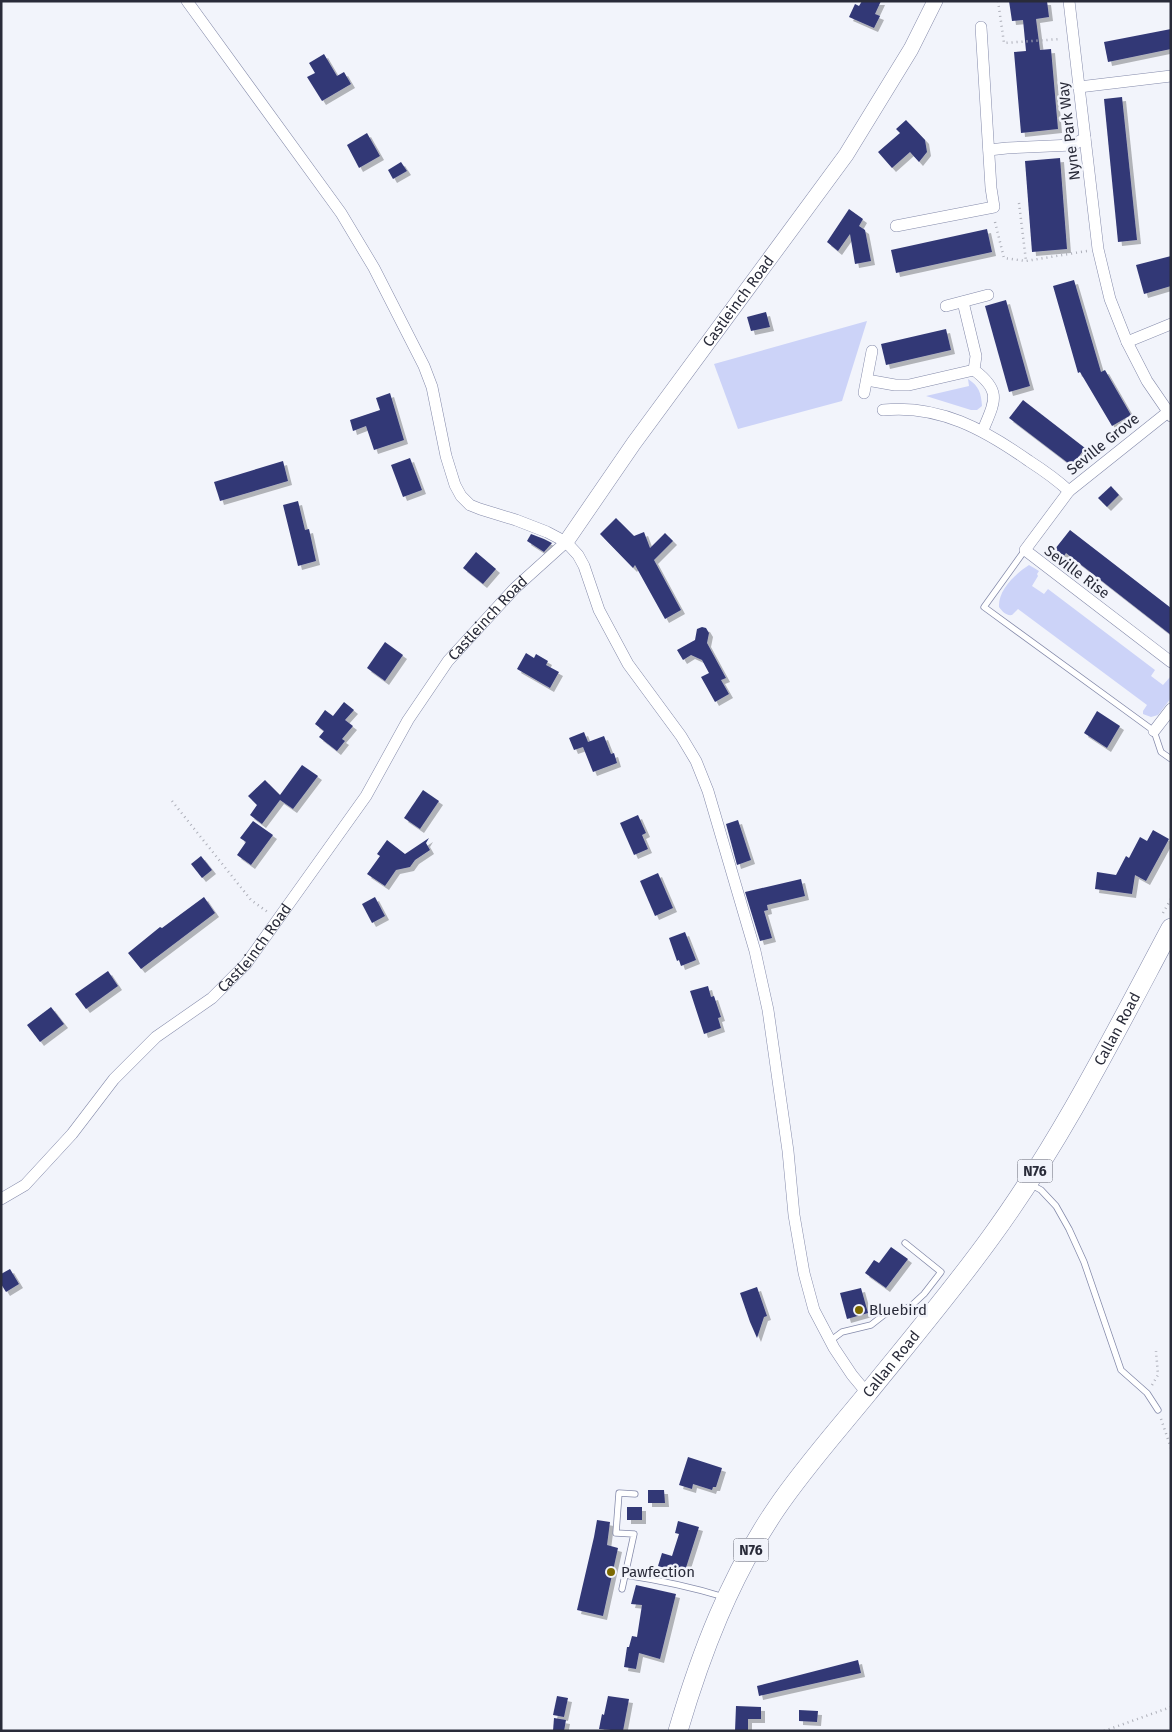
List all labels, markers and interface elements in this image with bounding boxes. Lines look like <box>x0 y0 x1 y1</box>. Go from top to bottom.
street label: Nyne Park Way <box>1054 80 1084 181</box>
street label: Castleinch Road <box>699 252 778 350</box>
street label: Seville Grove <box>1063 409 1143 479</box>
street label: Seville Rise <box>1041 542 1113 602</box>
street label: Castleinch Road <box>444 572 531 664</box>
street label: Castleinch Road <box>214 900 295 996</box>
street label: Callan Road <box>1090 989 1144 1069</box>
road number: N76 <box>1018 1160 1052 1182</box>
place label: Bluebird <box>869 1301 927 1319</box>
marker: Bluebird <box>853 1304 865 1316</box>
street label: Callan Road <box>859 1327 924 1401</box>
road number: N76 <box>734 1538 768 1562</box>
place label: Pawfection <box>621 1563 695 1581</box>
marker: Pawfection <box>605 1566 617 1578</box>

